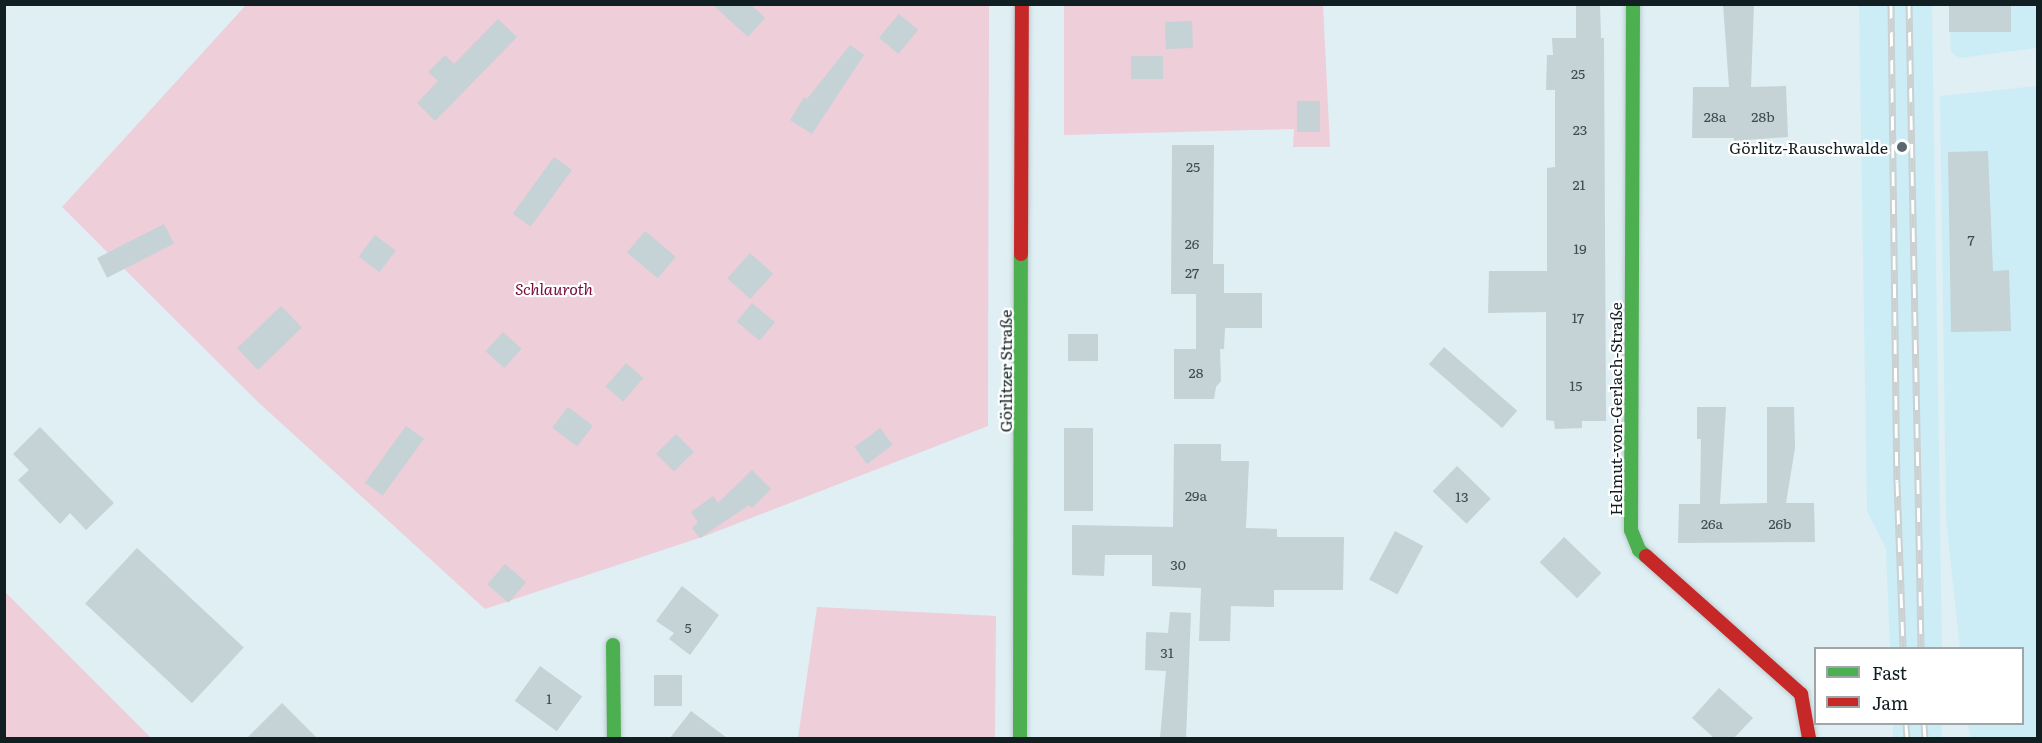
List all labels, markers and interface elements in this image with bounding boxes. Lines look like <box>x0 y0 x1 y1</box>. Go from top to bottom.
house number: 25 <box>1571 65 1585 81</box>
house number: 28a <box>1704 108 1726 124</box>
house number: 28b <box>1751 108 1775 124</box>
house number: 23 <box>1573 121 1587 137</box>
place label: Görlitz-Rauschwalde <box>1729 137 1888 157</box>
marker: Görlitz-Rauschwalde <box>1893 138 1911 156</box>
house number: 25 <box>1186 158 1200 174</box>
house number: 21 <box>1573 176 1585 192</box>
house number: 7 <box>1967 231 1975 247</box>
house number: 26 <box>1185 235 1199 251</box>
house number: 19 <box>1573 240 1587 256</box>
house number: 27 <box>1185 264 1199 280</box>
park label: Schlauroth <box>515 278 593 298</box>
street label: Helmut-von-Gerlach-Straße <box>1605 302 1625 516</box>
house number: 17 <box>1572 309 1584 325</box>
street label: Görlitzer Straße <box>995 310 1015 432</box>
house number: 28 <box>1189 364 1203 380</box>
house number: 15 <box>1570 377 1582 393</box>
house number: 29a <box>1185 487 1207 503</box>
house number: 13 <box>1455 488 1469 504</box>
house number: 26a <box>1701 515 1723 531</box>
house number: 26b <box>1768 515 1792 531</box>
house number: 30 <box>1170 556 1186 572</box>
house number: 5 <box>684 619 692 635</box>
house number: 31 <box>1160 644 1174 660</box>
legend <box>1814 647 2024 725</box>
text: Fast <box>1872 659 1907 686</box>
text: Jam <box>1872 689 1908 716</box>
house number: 1 <box>546 690 552 706</box>

